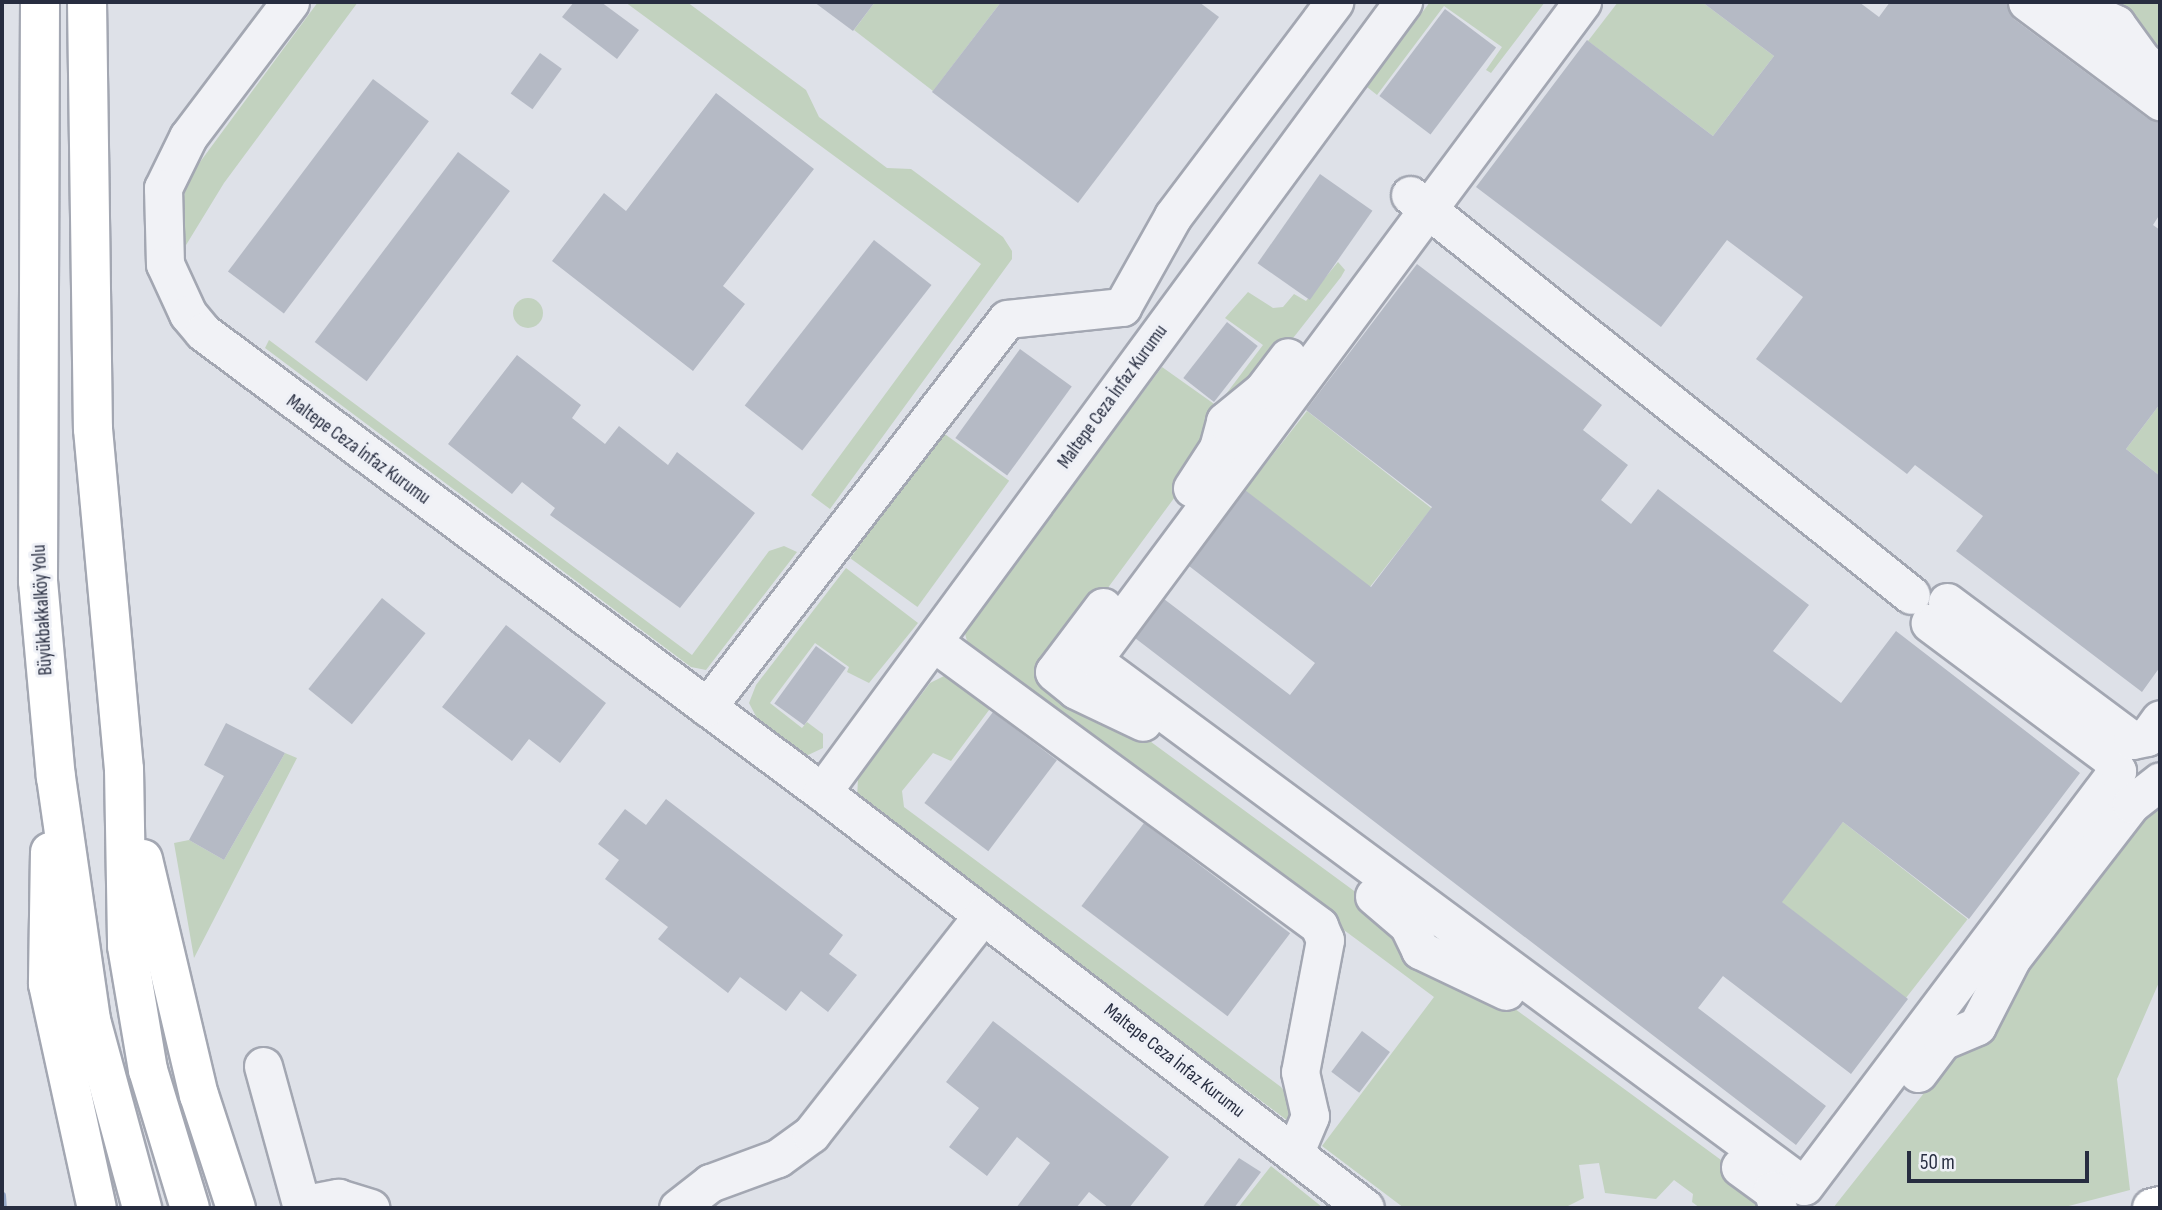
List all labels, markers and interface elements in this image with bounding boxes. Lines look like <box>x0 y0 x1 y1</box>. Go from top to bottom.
street label: Maltepe Ceza İnfaz Kurumu <box>1053 321 1173 473</box>
street label: Maltepe Ceza İnfaz Kurumu <box>282 390 434 510</box>
street label: Büyükbakkalköy Yolu <box>28 544 58 676</box>
street label: Maltepe Ceza İnfaz Kurumu <box>1099 999 1249 1123</box>
scale bar <box>1910 1136 2092 1180</box>
text: 50 m <box>1920 1150 1955 1175</box>

